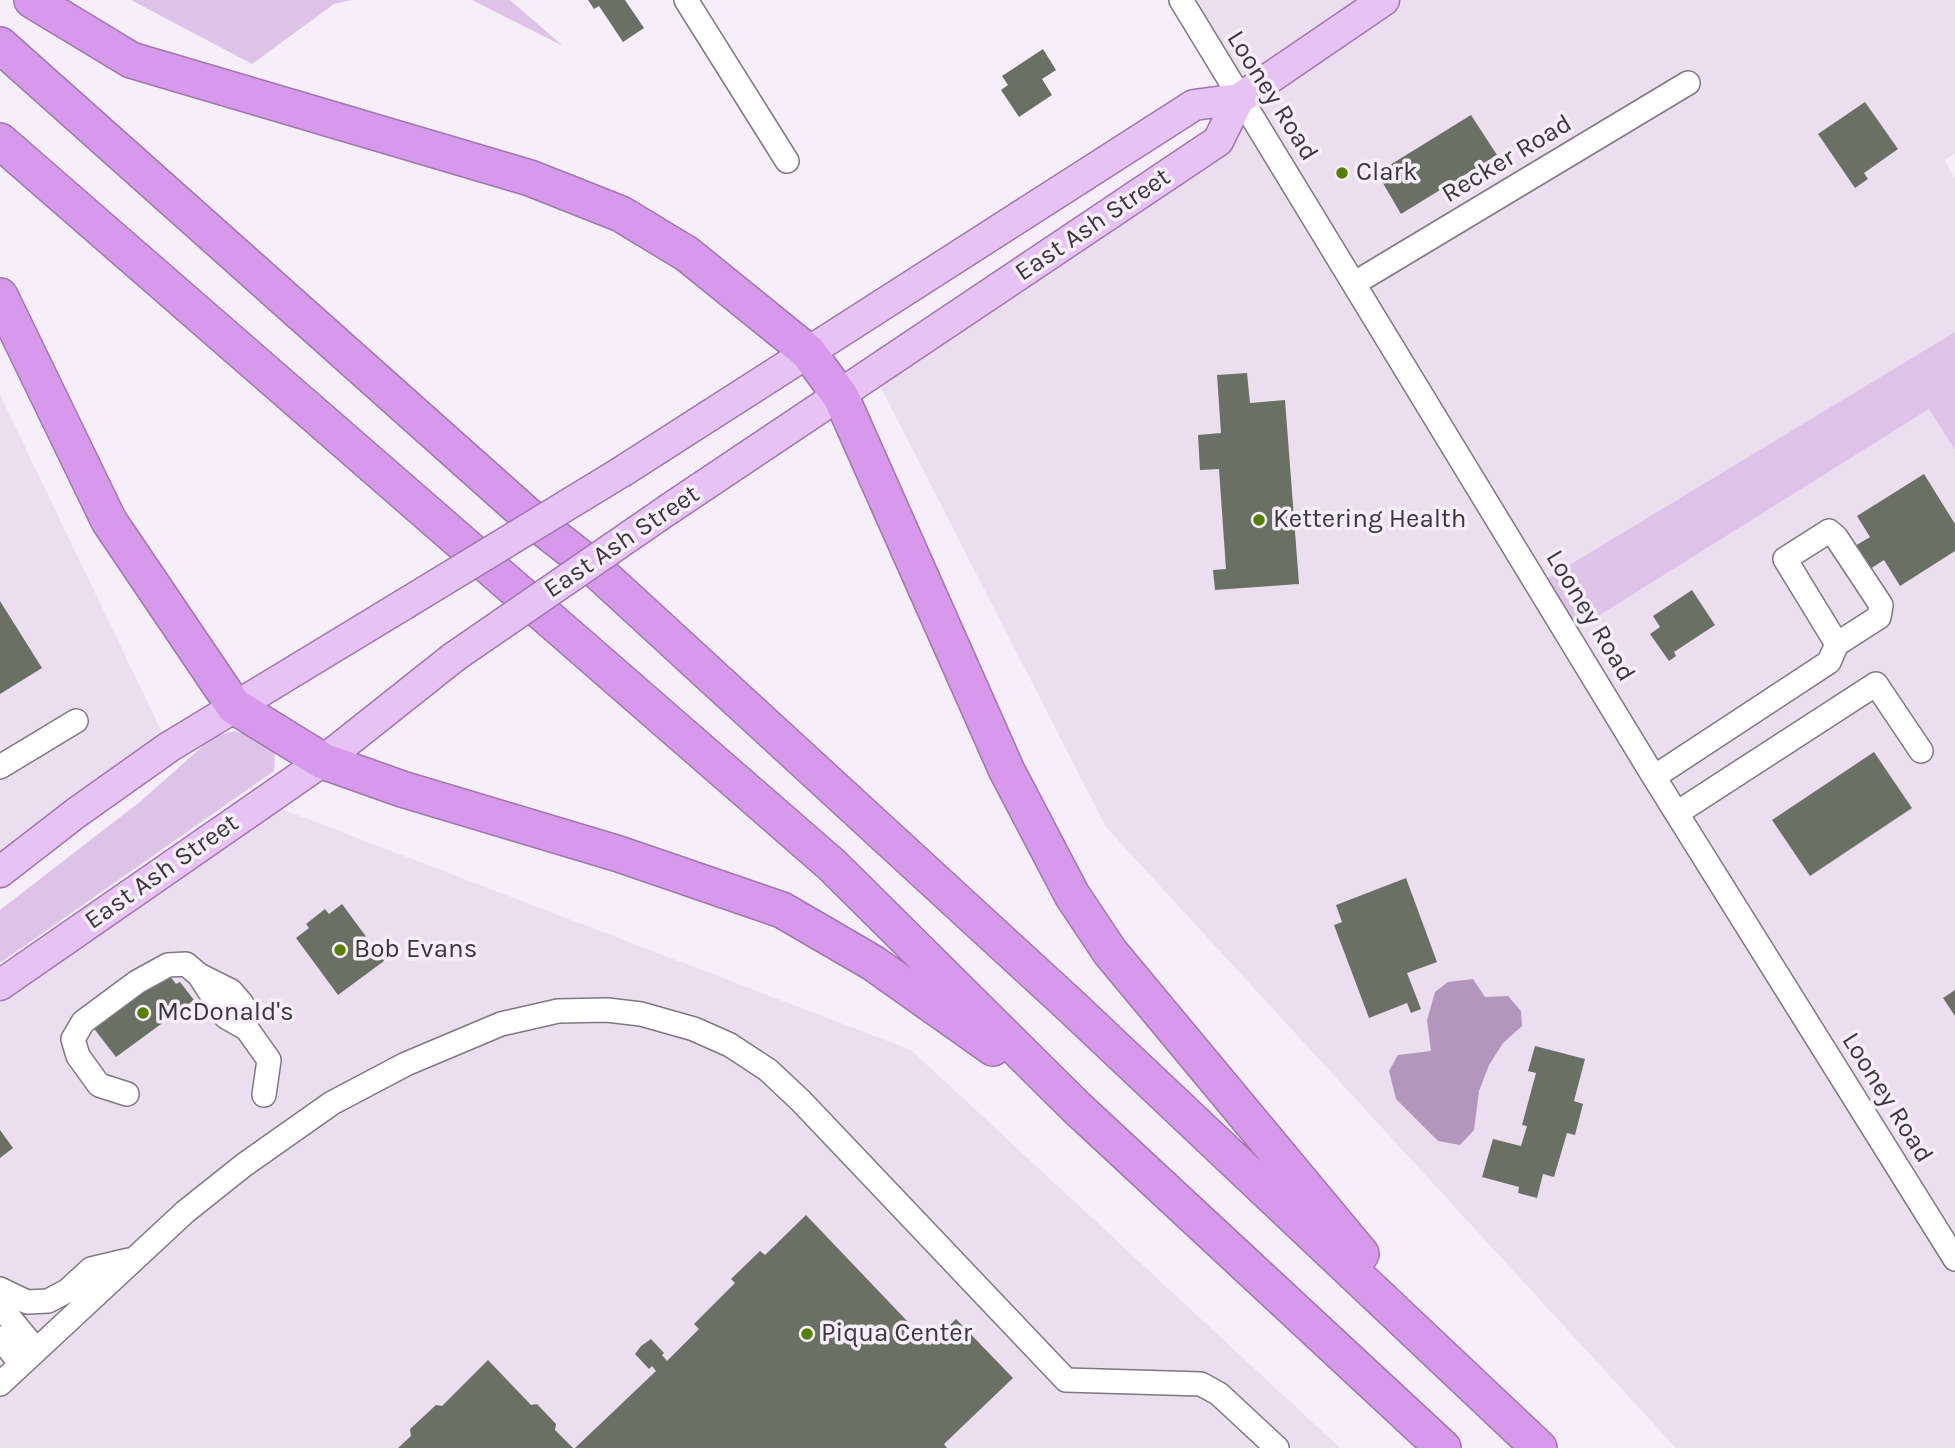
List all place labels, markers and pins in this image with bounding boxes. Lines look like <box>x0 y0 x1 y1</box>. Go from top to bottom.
place label: Clark <box>1356 157 1418 189</box>
marker: Clark <box>1334 165 1350 181</box>
place label: Kettering Health <box>1273 504 1467 536</box>
marker: Kettering Health <box>1251 512 1267 528</box>
place label: Bob Evans <box>354 934 477 966</box>
marker: Bob Evans <box>332 942 348 958</box>
place label: McDonald's <box>157 997 294 1029</box>
marker: McDonald's <box>135 1005 151 1021</box>
place label: Piqua Center <box>821 1318 972 1350</box>
marker: Piqua Center <box>799 1326 815 1342</box>

